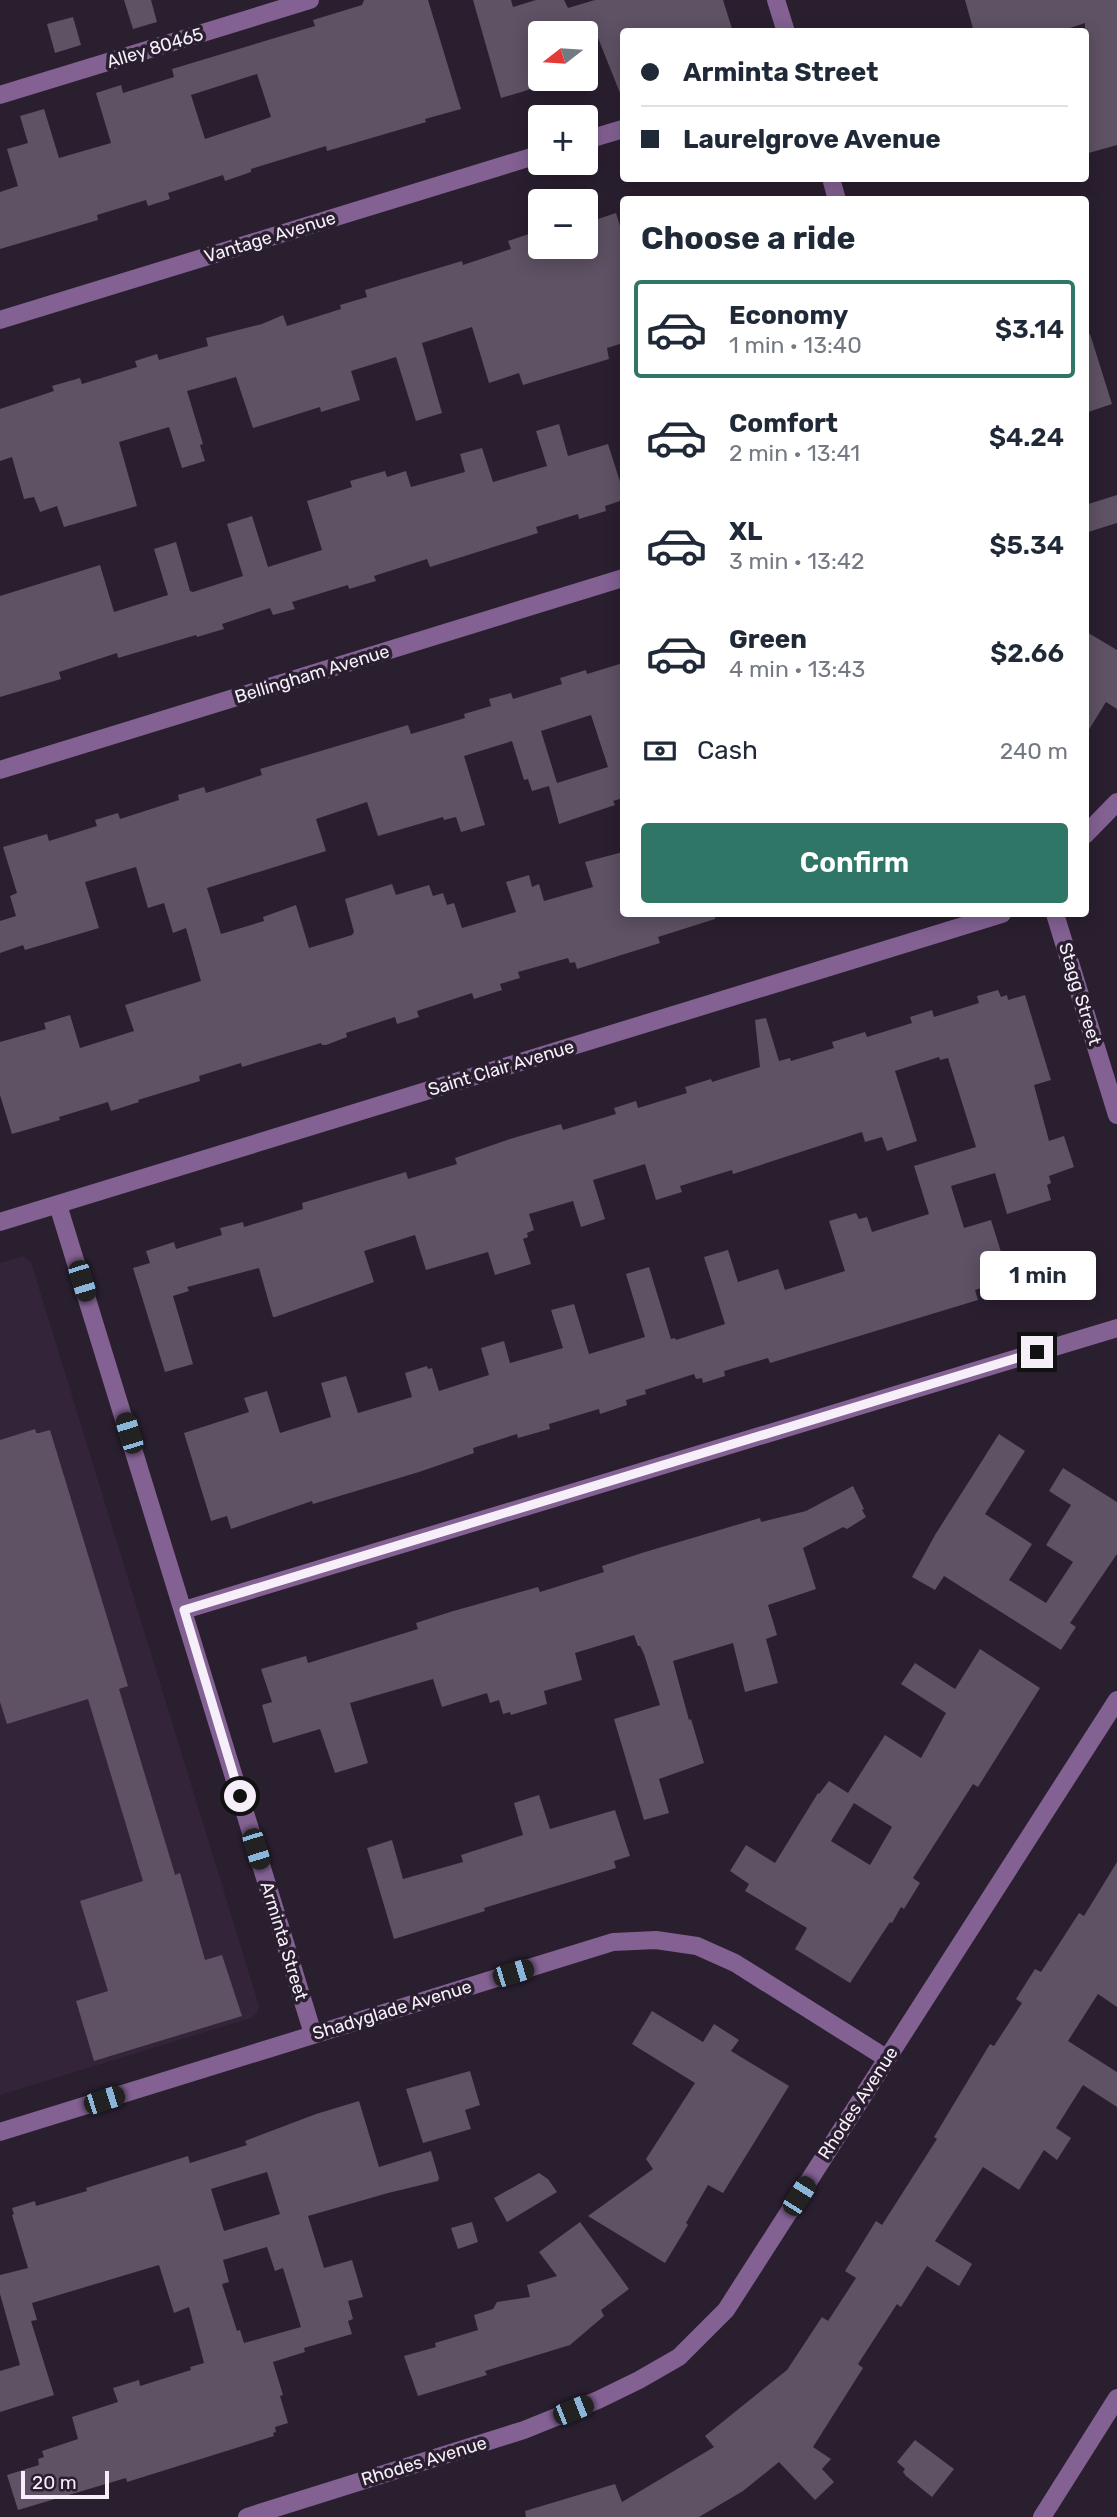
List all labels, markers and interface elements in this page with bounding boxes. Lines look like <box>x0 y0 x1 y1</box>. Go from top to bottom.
north arrow <box>528 21 598 91</box>
map controls <box>528 21 598 259</box>
street label: Alley 80465 <box>104 23 206 73</box>
text: Arminta Street <box>683 57 878 88</box>
button: + <box>528 105 598 175</box>
text: Laurelgrove Avenue <box>683 124 941 155</box>
button: − <box>528 189 598 259</box>
street label: Vantage Avenue <box>202 207 338 267</box>
text: Choose a ride <box>641 219 855 257</box>
icon: car <box>645 298 708 361</box>
text: Economy <box>729 300 848 331</box>
text: $3.14 <box>995 314 1064 345</box>
text: 1 min · 13:40 <box>729 331 862 359</box>
icon: car <box>645 406 708 469</box>
text: Comfort <box>729 408 838 439</box>
text: $4.24 <box>989 422 1064 453</box>
text: 2 min · 13:41 <box>729 439 860 467</box>
icon: car <box>645 514 708 577</box>
text: XL <box>729 516 762 547</box>
text: $5.34 <box>989 530 1064 561</box>
text: 3 min · 13:42 <box>729 547 865 575</box>
icon: car <box>645 622 708 685</box>
text: Green <box>729 624 807 655</box>
text: $2.66 <box>990 638 1064 669</box>
street label: Bellingham Avenue <box>232 640 392 708</box>
text: 4 min · 13:43 <box>729 655 865 683</box>
icon: cash <box>641 732 679 770</box>
text: Cash <box>697 735 758 766</box>
text: 240 m <box>1000 737 1068 765</box>
button: Confirm <box>641 823 1068 903</box>
street label: Stagg Street <box>1054 940 1106 1048</box>
street label: Saint Clair Avenue <box>425 1035 577 1101</box>
callout: 1 min <box>979 1250 1095 1300</box>
car <box>66 1258 99 1304</box>
text: 1 min <box>1009 1261 1067 1289</box>
route end <box>1021 1336 1053 1368</box>
car <box>113 1410 146 1456</box>
route start <box>224 1780 256 1812</box>
car <box>240 1826 273 1872</box>
street label: Arminta Street <box>255 1879 313 2003</box>
car <box>490 1957 537 1989</box>
street label: Shadyglade Avenue <box>310 1975 474 2045</box>
street label: Rhodes Avenue <box>813 2042 903 2164</box>
car <box>81 2084 128 2116</box>
car <box>779 2173 820 2219</box>
car <box>550 2392 597 2428</box>
street label: Rhodes Avenue <box>359 2431 489 2491</box>
scale bar <box>21 2468 108 2500</box>
text: 20 m <box>32 2471 77 2494</box>

